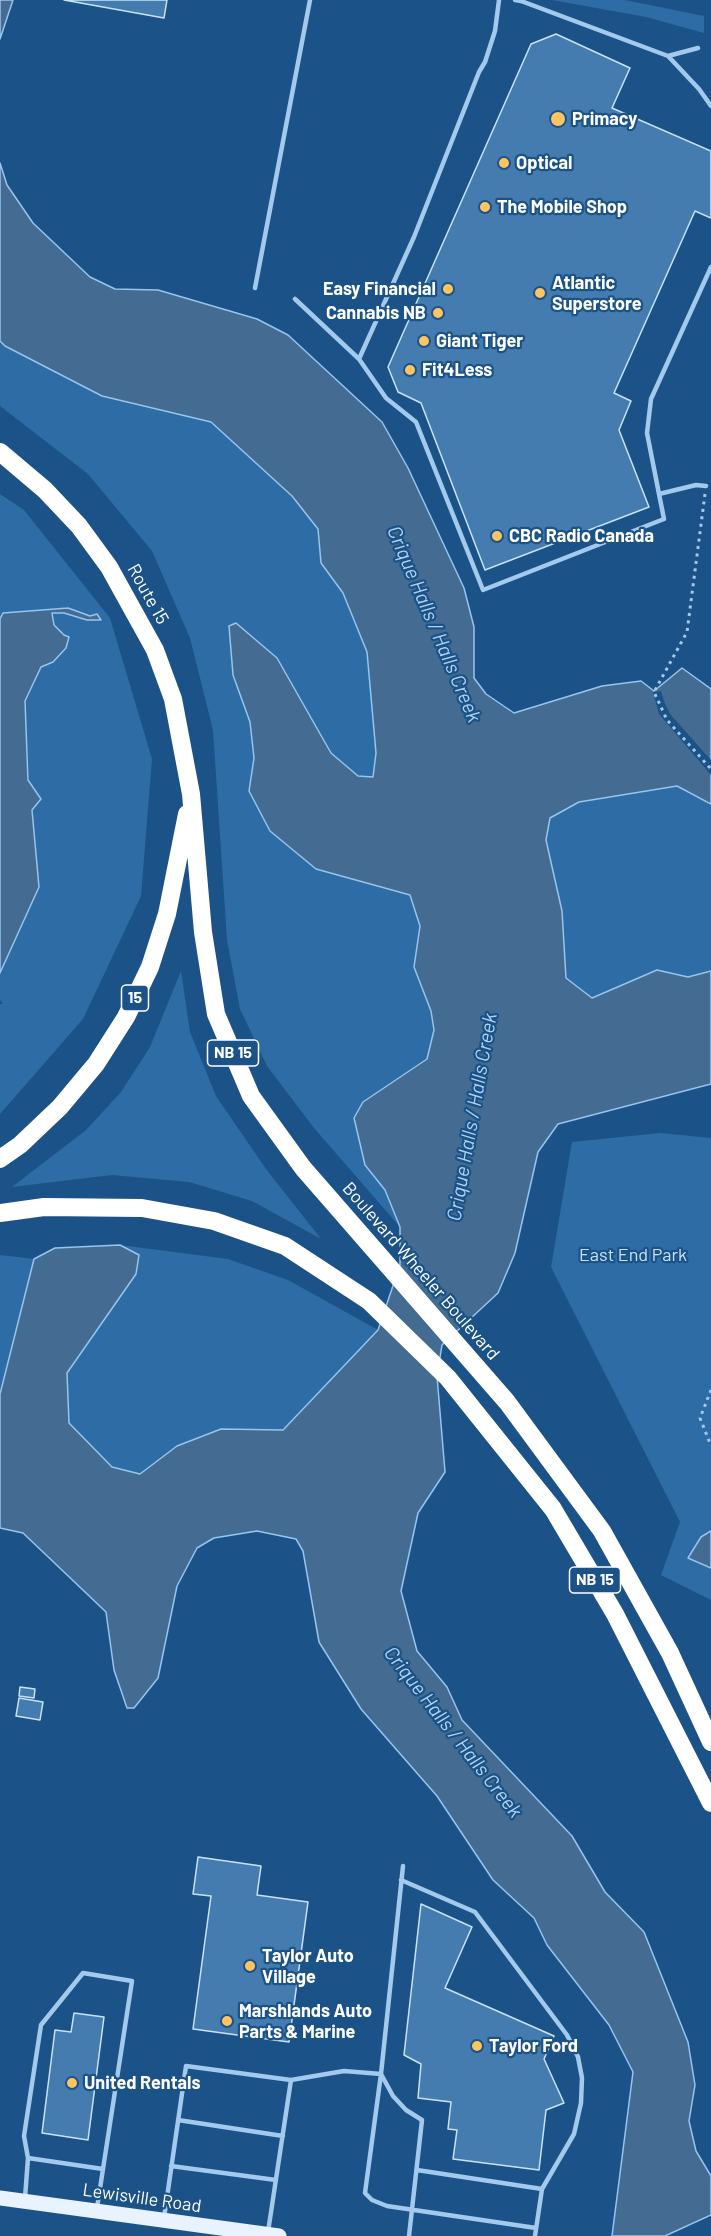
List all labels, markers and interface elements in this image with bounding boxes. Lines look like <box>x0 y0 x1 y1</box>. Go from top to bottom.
place label: Primacy <box>572 108 637 130</box>
marker: Primacy <box>549 110 567 128</box>
place label: Optical <box>516 152 572 174</box>
marker: Optical <box>497 156 511 170</box>
place label: The Mobile Shop <box>497 196 627 218</box>
marker: The Mobile Shop <box>478 200 492 214</box>
place label: Atlantic Superstore <box>552 272 642 314</box>
place label: Easy Financial <box>323 278 436 300</box>
marker: Easy Financial <box>441 282 455 296</box>
marker: Atlantic Superstore <box>533 286 547 300</box>
place label: Cannabis NB <box>326 302 426 324</box>
marker: Cannabis NB <box>431 306 445 320</box>
place label: Giant Tiger <box>436 330 523 352</box>
marker: Giant Tiger <box>417 334 431 348</box>
place label: Fit4Less <box>422 359 492 381</box>
marker: Fit4Less <box>403 363 417 377</box>
water label: Crique Halls / Halls Creek <box>382 522 486 726</box>
place label: CBC Radio Canada <box>509 525 654 547</box>
marker: CBC Radio Canada <box>490 529 504 543</box>
street label: Route 15 <box>123 560 173 628</box>
road number: 15 <box>122 985 148 1011</box>
water label: Crique Halls / Halls Creek <box>442 1011 502 1223</box>
road number: NB 15 <box>208 1040 258 1066</box>
street label: Boulevard Wheeler Boulevard <box>338 1178 504 1364</box>
park label: East End Park <box>579 1244 687 1266</box>
road number: NB 15 <box>570 1567 620 1593</box>
water label: Crique Halls / Halls Creek <box>379 1642 527 1822</box>
place label: Taylor Auto Village <box>262 1945 354 1988</box>
marker: Taylor Auto Village <box>243 1959 257 1973</box>
place label: Marshlands Auto Parts & Marine <box>239 2000 372 2042</box>
marker: Marshlands Auto Parts & Marine <box>220 2014 234 2028</box>
place label: Taylor Ford <box>489 2035 578 2057</box>
marker: Taylor Ford <box>470 2039 484 2053</box>
place label: United Rentals <box>84 2072 200 2094</box>
marker: United Rentals <box>65 2076 79 2090</box>
street label: Lewisville Road <box>81 2179 203 2217</box>

